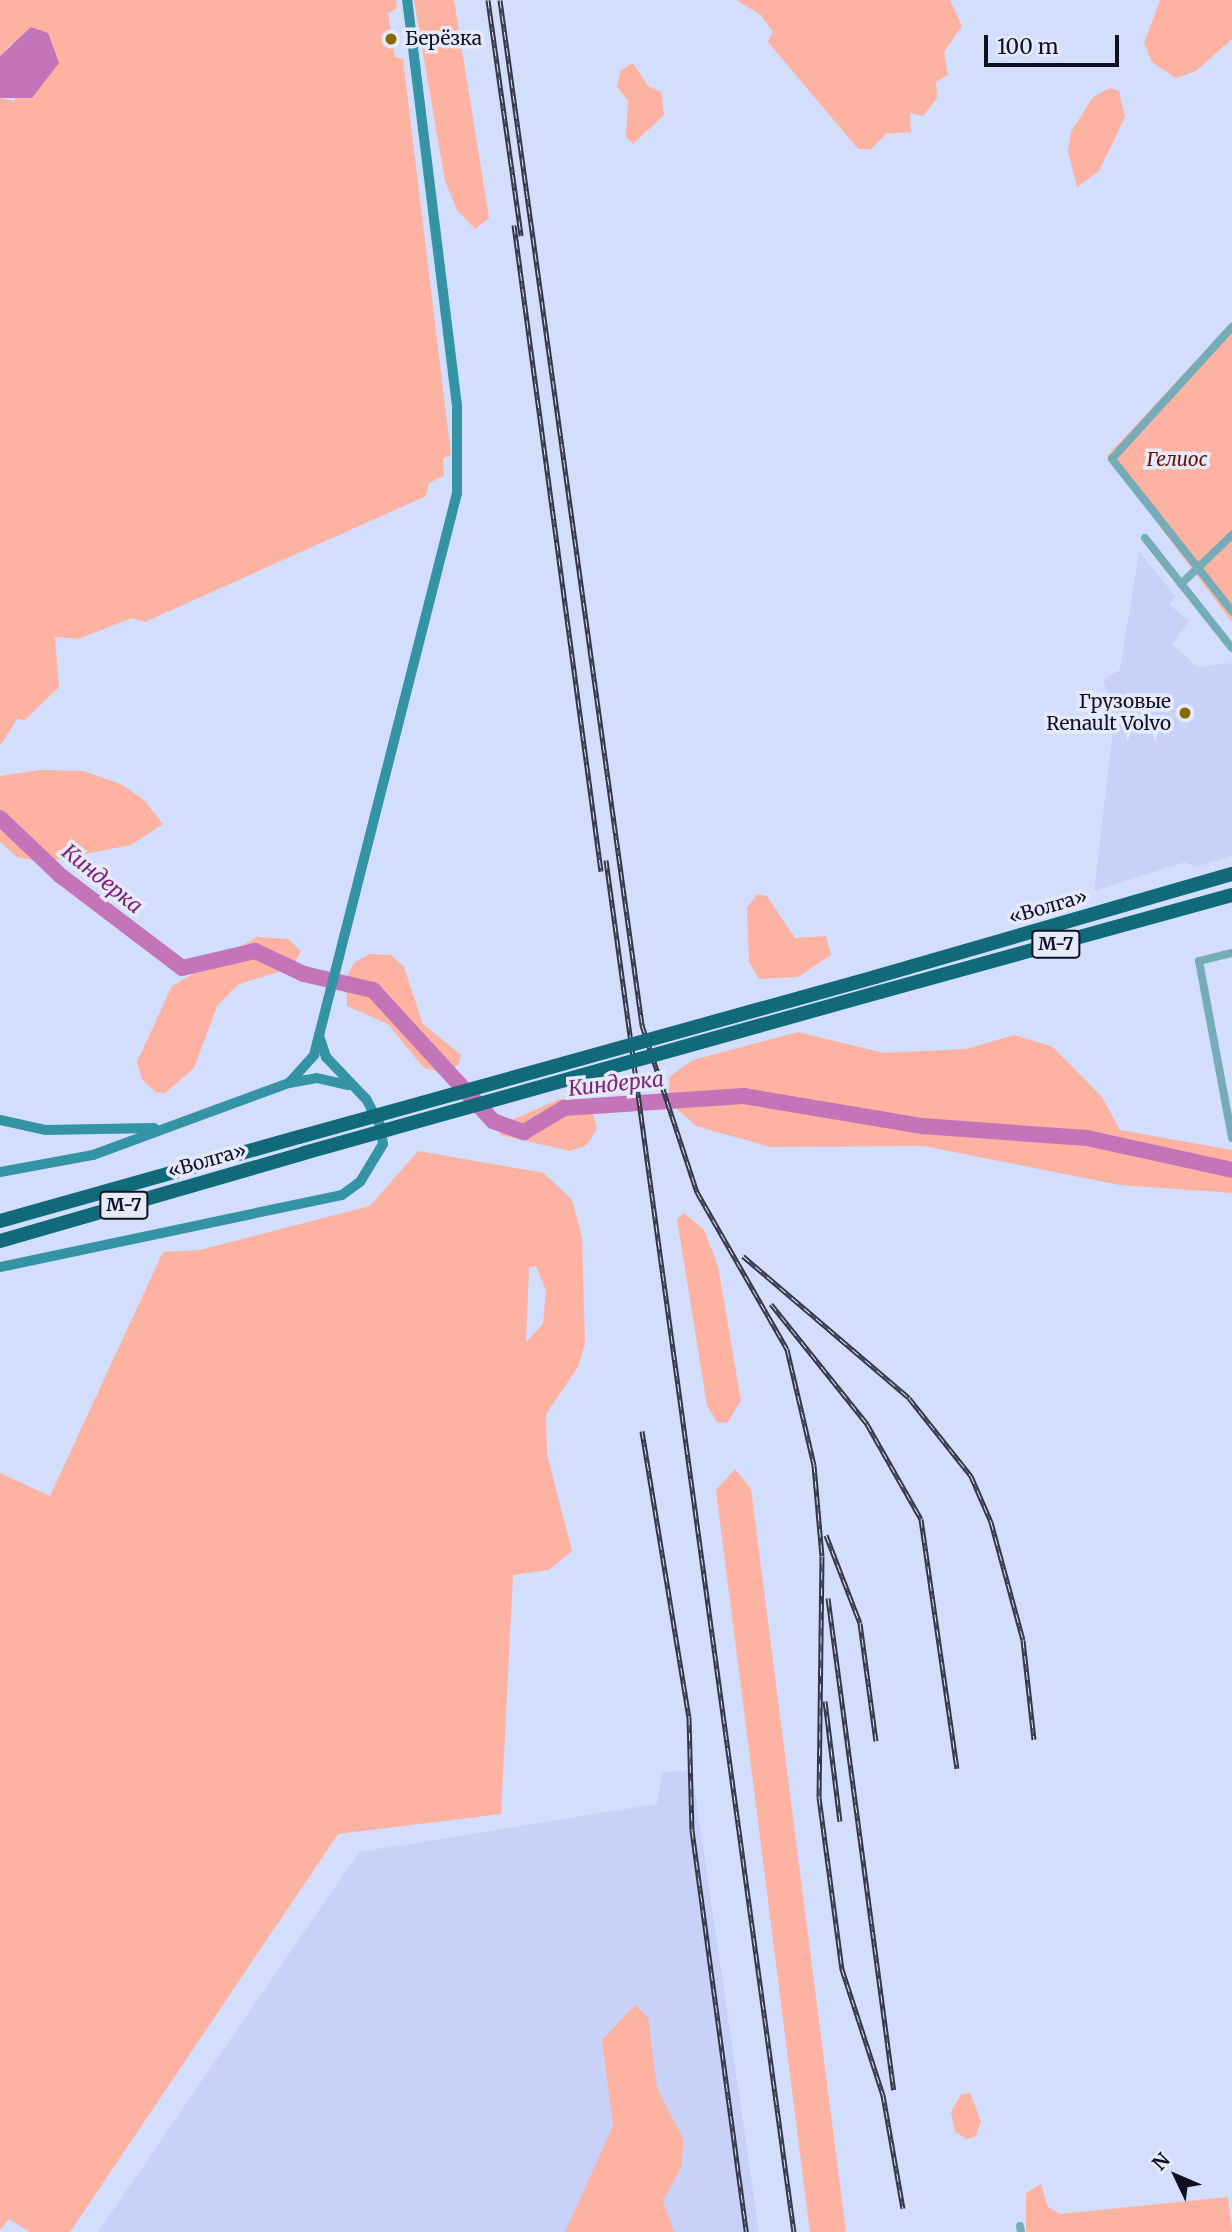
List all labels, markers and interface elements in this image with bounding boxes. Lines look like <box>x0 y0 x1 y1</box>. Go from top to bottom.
scale bar <box>987 21 1122 65</box>
place label: Берёзка <box>405 28 482 50</box>
marker: Берёзка <box>383 31 399 47</box>
text: 100 m <box>997 33 1059 60</box>
park label: Гелиос <box>1146 449 1208 471</box>
place label: Грузовые Renault Volvo <box>1046 691 1171 735</box>
marker: Грузовые Renault Volvo <box>1177 705 1193 721</box>
water label: Киндерка <box>57 839 147 919</box>
street label: «Волга» <box>1006 885 1090 929</box>
road number: М-7 <box>1030 930 1082 959</box>
water label: Киндерка <box>567 1066 665 1102</box>
street label: «Волга» <box>165 1139 249 1183</box>
road number: М-7 <box>98 1190 150 1220</box>
north arrow <box>1141 2141 1211 2211</box>
text: N <box>1147 2148 1175 2175</box>

